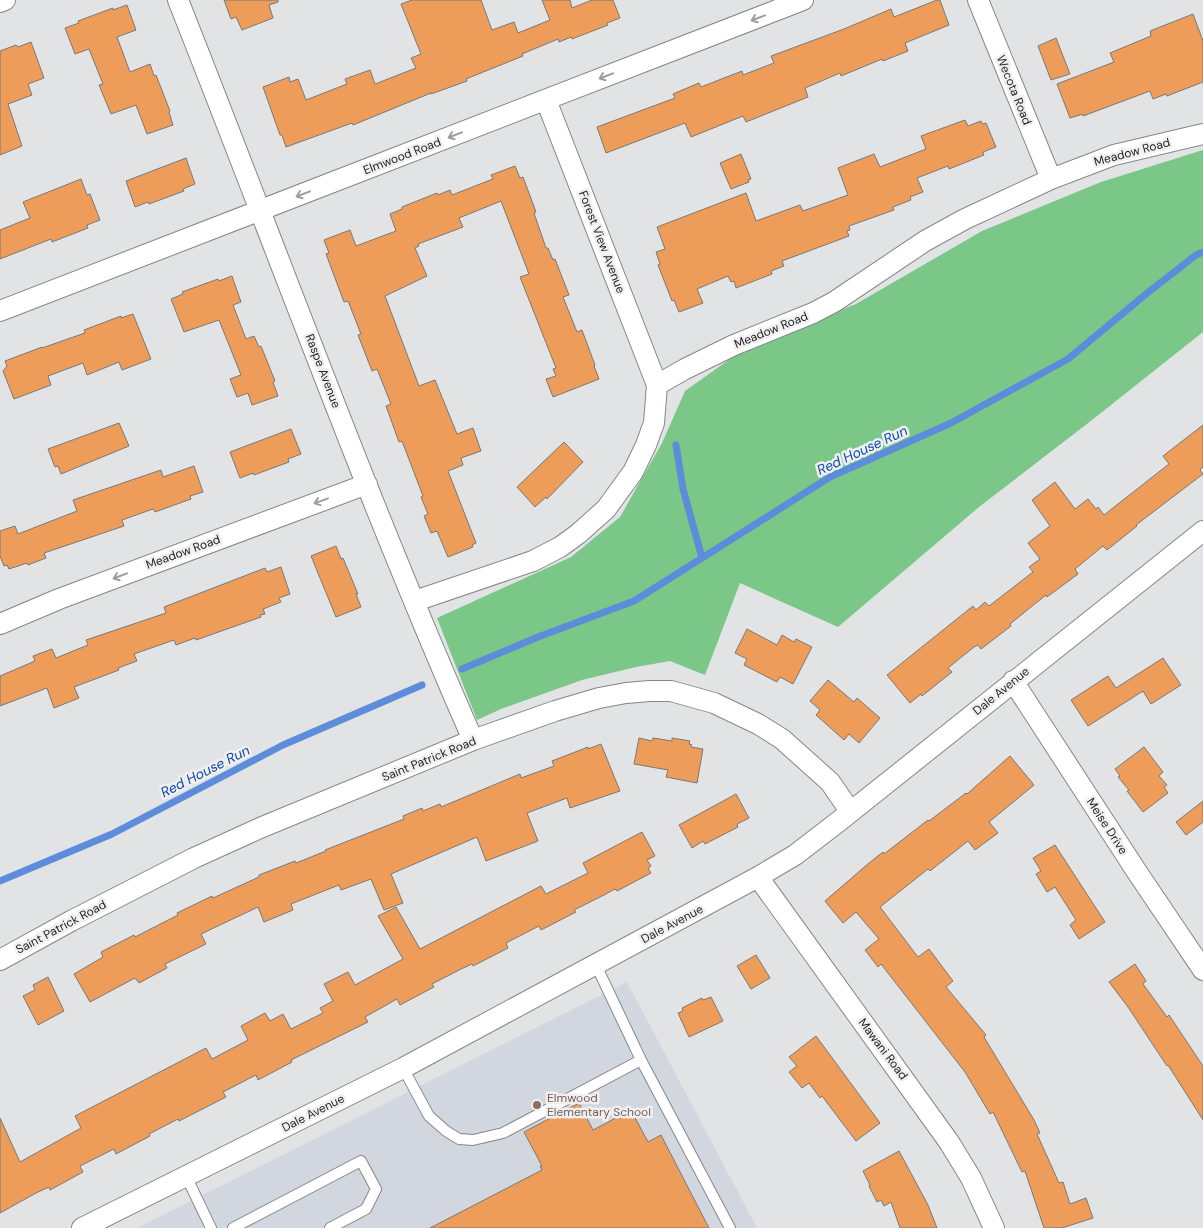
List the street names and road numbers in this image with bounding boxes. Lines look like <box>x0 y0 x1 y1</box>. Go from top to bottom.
street label: Wecota Road <box>993 53 1035 127</box>
street label: Elmwood Road <box>361 134 443 178</box>
street label: Meadow Road <box>1092 134 1172 170</box>
street label: Forest View Avenue <box>575 188 629 296</box>
street label: Meadow Road <box>732 308 810 352</box>
street label: Raspe Avenue <box>302 332 344 410</box>
street label: Meadow Road <box>144 531 222 573</box>
street label: Dale Avenue <box>969 663 1033 719</box>
street label: Saint Patrick Road <box>380 733 478 785</box>
street label: Meise Drive <box>1083 795 1131 857</box>
street label: Saint Patrick Road <box>13 896 109 958</box>
street label: Dale Avenue <box>638 901 706 947</box>
street label: Mawani Road <box>855 1015 911 1083</box>
street label: Dale Avenue <box>279 1090 347 1136</box>

